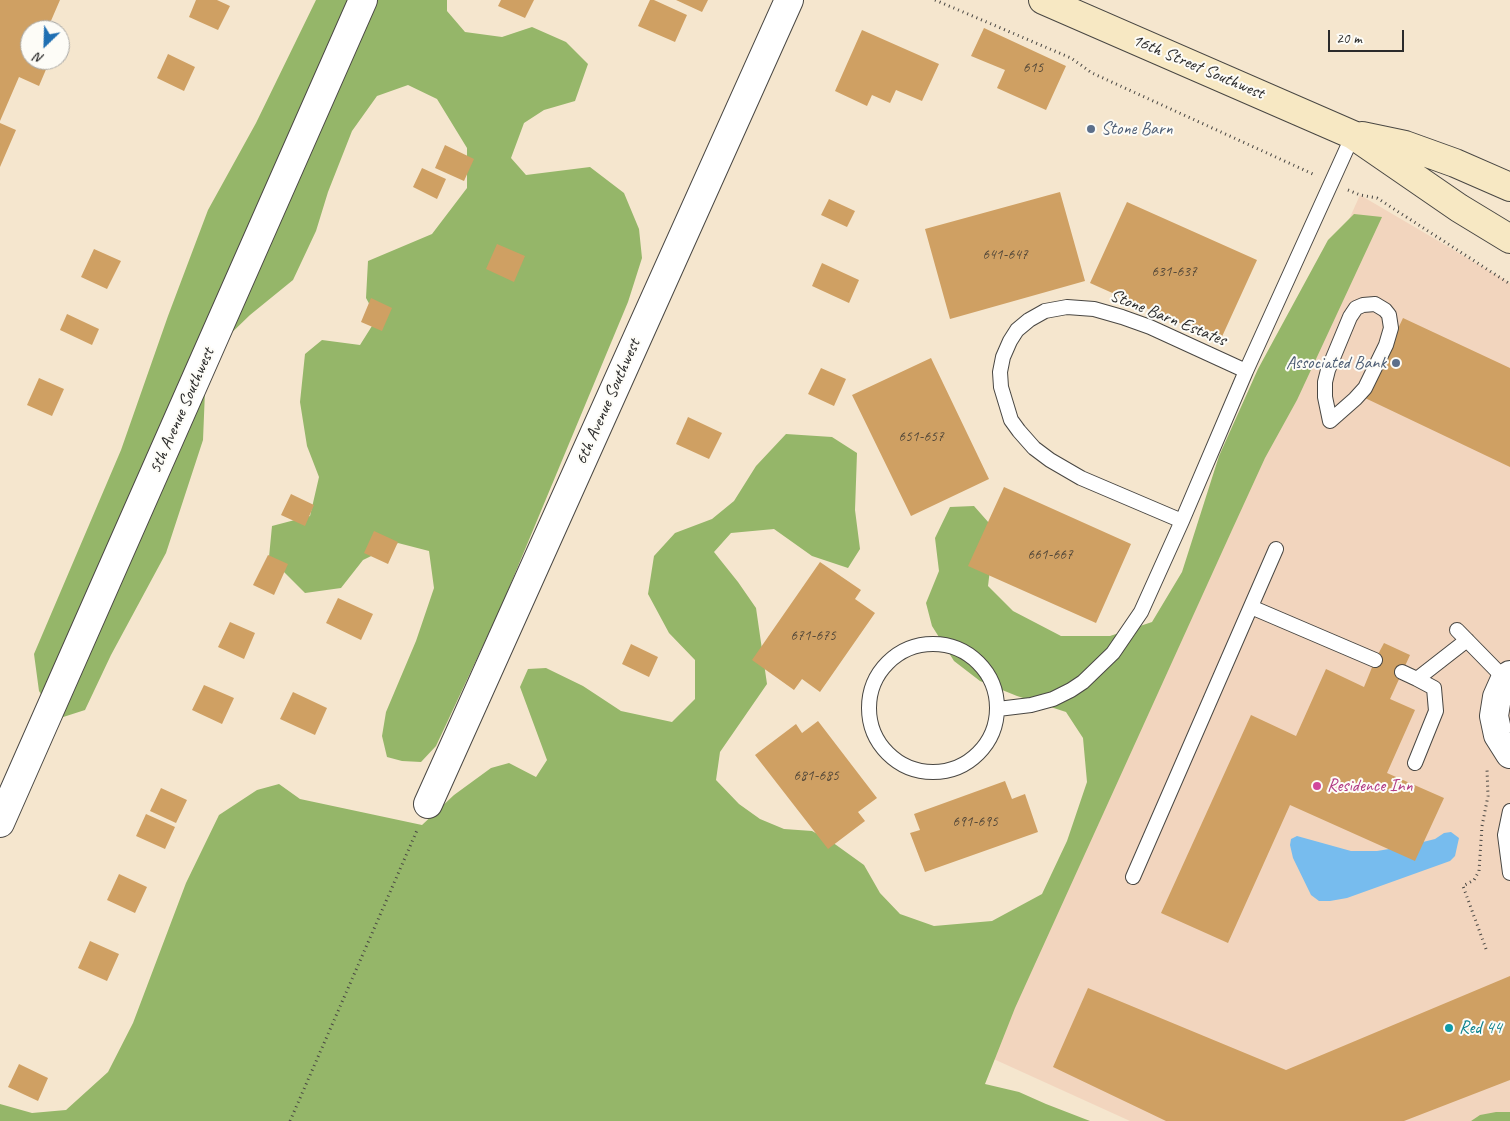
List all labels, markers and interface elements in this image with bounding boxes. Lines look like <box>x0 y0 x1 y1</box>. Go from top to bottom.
north arrow <box>20 20 70 70</box>
scale bar <box>1330 20 1406 52</box>
street label: 16th Street Southwest <box>1129 29 1267 105</box>
text: 20 m <box>1336 29 1362 48</box>
text: N <box>32 49 47 68</box>
house number: 615 <box>1023 59 1043 77</box>
place label: Stone Barn <box>1101 118 1173 140</box>
marker: Stone Barn <box>1085 123 1097 135</box>
house number: 641-647 <box>982 246 1028 264</box>
house number: 631-637 <box>1151 263 1197 281</box>
street label: Stone Barn Estates <box>1107 285 1229 351</box>
street label: 6th Avenue Southwest <box>571 336 645 468</box>
street label: 5th Avenue Southwest <box>145 345 219 477</box>
place label: Associated Bank <box>1286 352 1386 374</box>
marker: Associated Bank <box>1390 357 1402 369</box>
house number: 651-657 <box>898 428 944 446</box>
house number: 661-667 <box>1027 546 1073 564</box>
house number: 671-675 <box>790 627 836 645</box>
house number: 681-685 <box>793 767 839 785</box>
place label: Residence Inn <box>1327 775 1413 797</box>
marker: Residence Inn <box>1311 780 1323 792</box>
house number: 691-695 <box>952 813 998 831</box>
place label: Red 44 <box>1459 1017 1502 1039</box>
marker: Red 44 <box>1443 1022 1455 1034</box>

